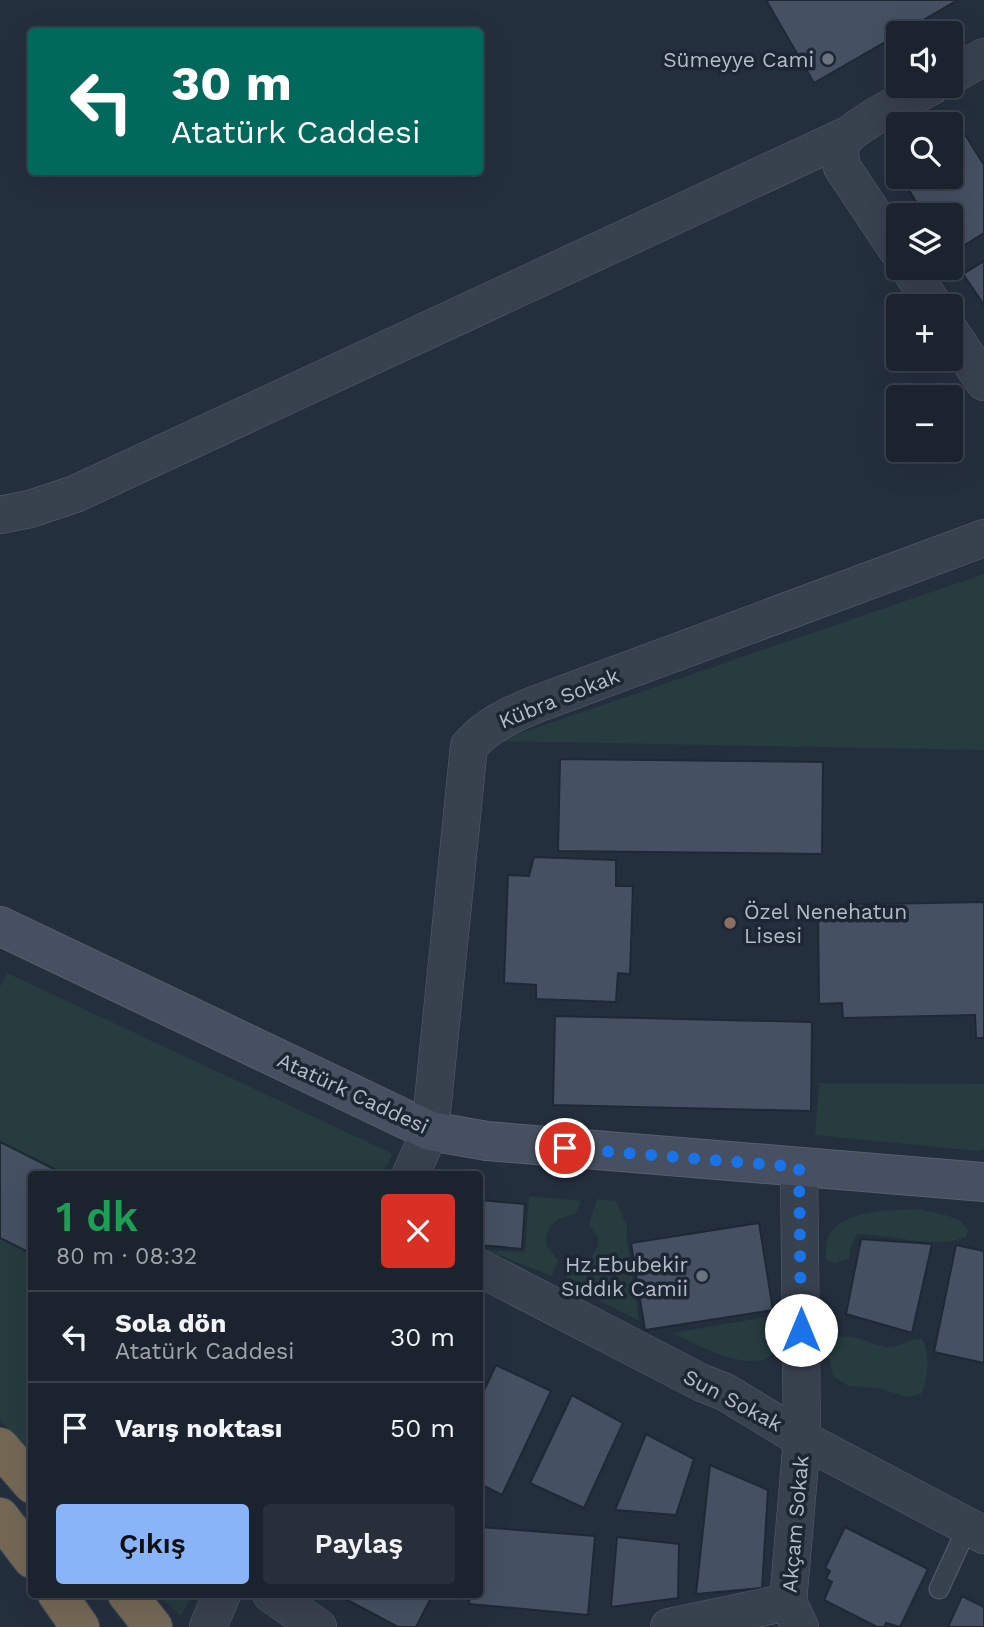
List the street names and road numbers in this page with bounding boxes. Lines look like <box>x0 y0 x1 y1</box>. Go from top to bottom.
street label: Kübra Sokak <box>495 662 623 734</box>
street label: Atatürk Caddesi <box>274 1047 432 1139</box>
street label: Sun Sokak <box>679 1364 787 1436</box>
street label: Akçam Sokak <box>777 1454 813 1594</box>

